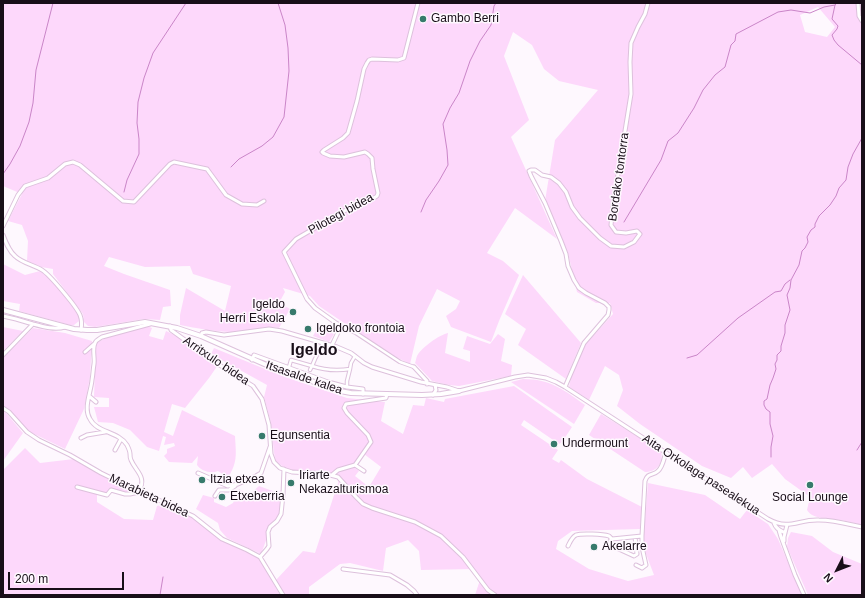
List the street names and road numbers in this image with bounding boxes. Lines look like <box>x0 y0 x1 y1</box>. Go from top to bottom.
street label: Bordako tontorra <box>606 132 632 222</box>
street label: Pilotegi bidea <box>306 190 376 238</box>
street label: Arritxulo bidea <box>180 334 252 388</box>
street label: Itsasalde kalea <box>264 358 344 398</box>
street label: Aita Orkolaga pasealekua <box>639 432 763 518</box>
street label: Marabieta bidea <box>107 471 191 521</box>

